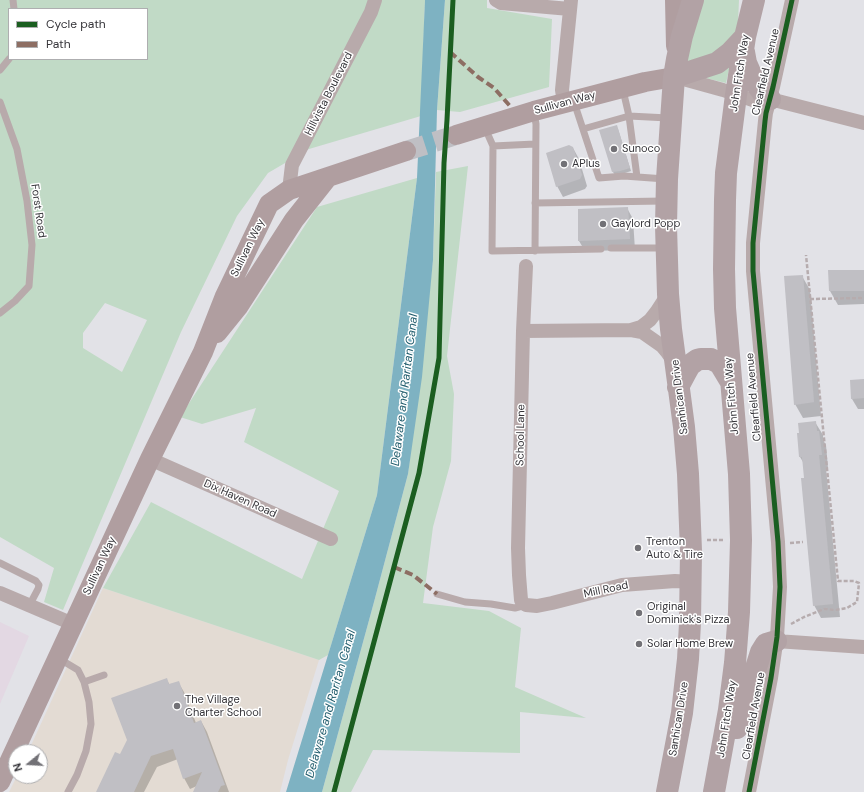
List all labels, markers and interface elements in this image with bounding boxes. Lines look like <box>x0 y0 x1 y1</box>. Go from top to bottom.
legend <box>8 8 148 60</box>
text: Cycle path <box>46 16 106 32</box>
street label: Clearfield Avenue <box>750 27 782 117</box>
street label: John Fitch Way <box>727 34 753 112</box>
text: Path <box>46 36 71 52</box>
street label: Hillvista Boulevard <box>302 50 356 138</box>
street label: Sullivan Way <box>533 88 597 118</box>
place label: Sunoco <box>622 142 660 156</box>
marker: Sunoco <box>609 144 619 154</box>
place label: APlus <box>572 157 600 171</box>
marker: APlus <box>559 159 569 169</box>
street label: Forst Road <box>28 183 48 239</box>
street label: Sullivan Way <box>228 217 268 279</box>
place label: Gaylord Popp <box>611 217 680 231</box>
marker: Gaylord Popp <box>598 219 608 229</box>
water label: Delaware and Raritan Canal <box>389 313 421 467</box>
street label: Clearfield Avenue <box>744 352 764 442</box>
street label: John Fitch Way <box>722 357 742 435</box>
street label: Sanhican Drive <box>669 359 691 435</box>
street label: School Lane <box>514 404 528 466</box>
street label: Dix Haven Road <box>201 477 279 521</box>
street label: Sullivan Way <box>81 535 119 597</box>
place label: Trenton Auto & Tire <box>646 535 703 561</box>
marker: Trenton Auto & Tire <box>633 543 643 553</box>
street label: Mill Road <box>582 579 630 601</box>
place label: Original Dominick's Pizza <box>647 600 730 626</box>
marker: Original Dominick's Pizza <box>634 608 644 618</box>
water label: Delaware and Raritan Canal <box>303 628 359 780</box>
place label: Solar Home Brew <box>647 637 733 651</box>
marker: Solar Home Brew <box>634 639 644 649</box>
street label: Clearfield Avenue <box>740 671 768 761</box>
street label: John Fitch Way <box>714 680 740 758</box>
street label: Sanhican Drive <box>667 681 691 757</box>
place label: The Village Charter School <box>185 693 261 719</box>
marker: The Village Charter School <box>172 701 182 711</box>
north arrow <box>8 744 48 784</box>
text: N <box>10 761 25 773</box>

